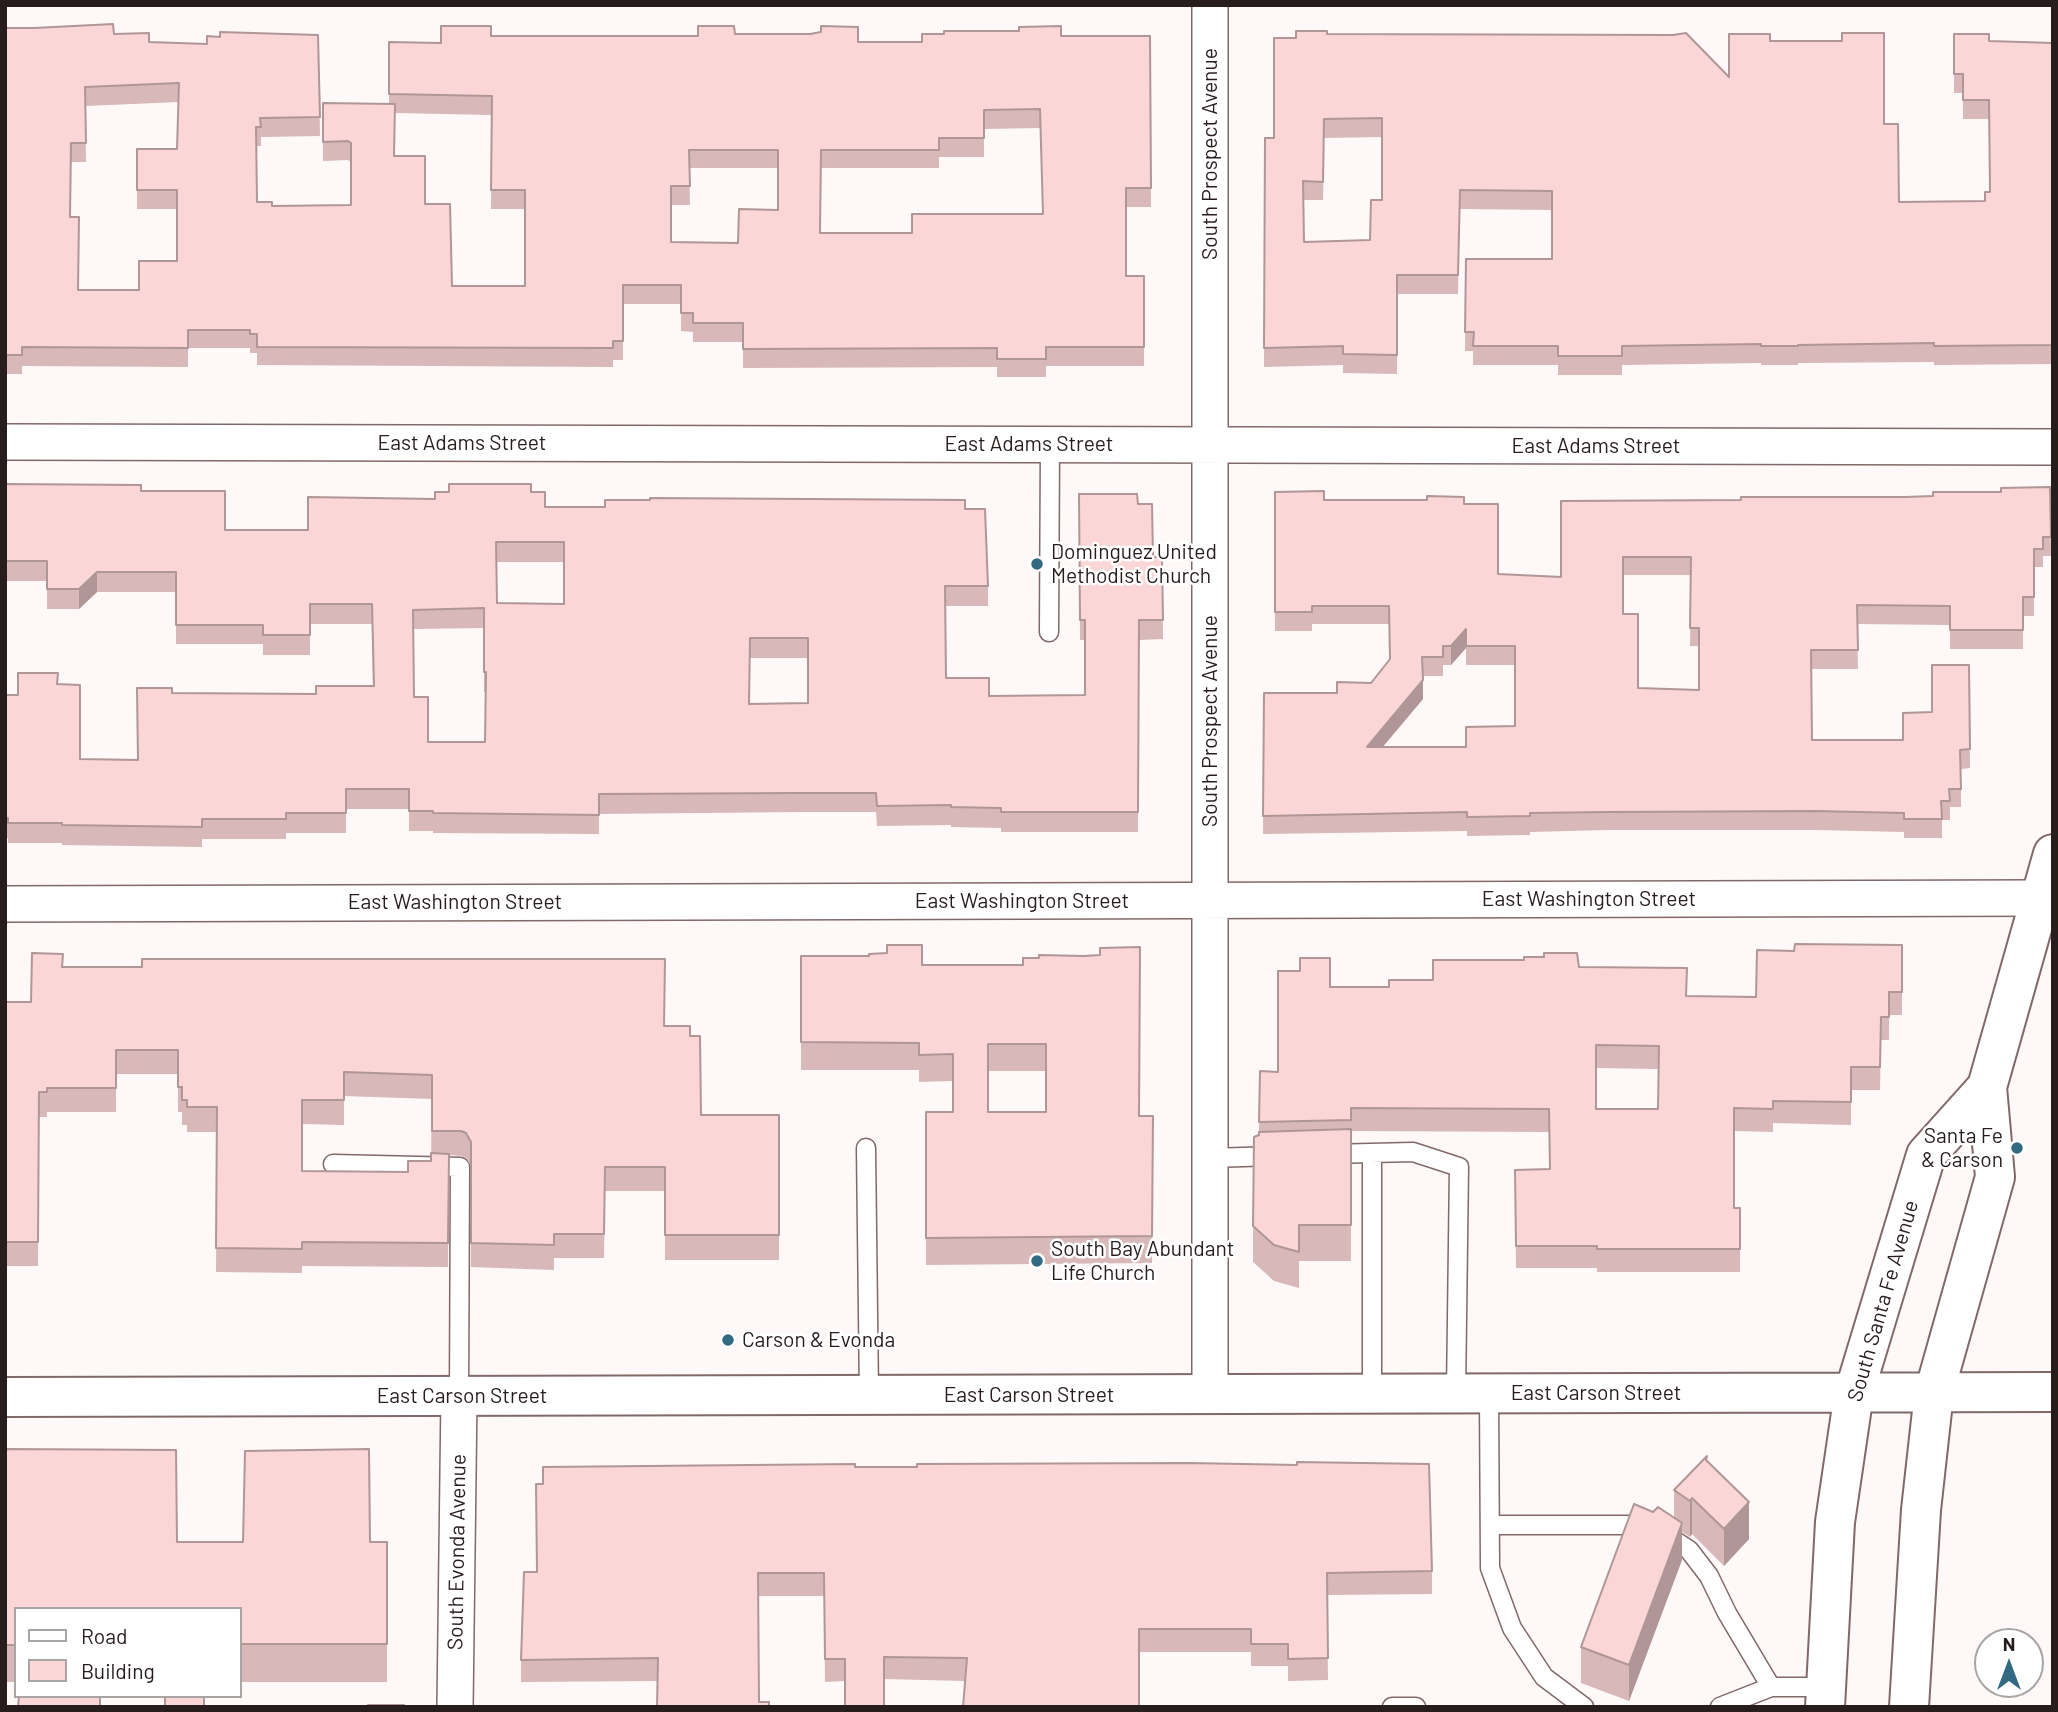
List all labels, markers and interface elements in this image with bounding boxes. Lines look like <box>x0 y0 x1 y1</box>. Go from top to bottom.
street label: South Prospect Avenue <box>1197 48 1223 260</box>
street label: East Adams Street <box>377 430 547 456</box>
street label: East Adams Street <box>944 431 1114 457</box>
street label: East Adams Street <box>1511 433 1681 459</box>
place label: Dominguez United Methodist Church <box>1051 539 1217 589</box>
marker: Dominguez United Methodist Church <box>1029 556 1045 572</box>
street label: South Prospect Avenue <box>1197 615 1223 827</box>
street label: East Washington Street <box>1482 886 1696 912</box>
street label: East Washington Street <box>915 888 1129 914</box>
street label: East Washington Street <box>348 889 562 915</box>
place label: Santa Fe & Carson <box>1921 1123 2003 1173</box>
marker: Santa Fe & Carson <box>2009 1140 2025 1156</box>
street label: South Santa Fe Avenue <box>1842 1197 1924 1405</box>
place label: South Bay Abundant Life Church <box>1051 1236 1234 1286</box>
marker: South Bay Abundant Life Church <box>1029 1253 1045 1269</box>
place label: Carson & Evonda <box>742 1327 895 1353</box>
marker: Carson & Evonda <box>720 1332 736 1348</box>
street label: East Carson Street <box>1511 1380 1681 1406</box>
street label: East Carson Street <box>944 1382 1114 1408</box>
street label: East Carson Street <box>377 1383 547 1409</box>
street label: South Evonda Avenue <box>443 1454 471 1650</box>
legend <box>14 1607 242 1698</box>
text: Road <box>81 1623 127 1648</box>
north arrow <box>1974 1628 2044 1698</box>
text: N <box>2003 1632 2015 1655</box>
text: Building <box>81 1658 155 1683</box>

